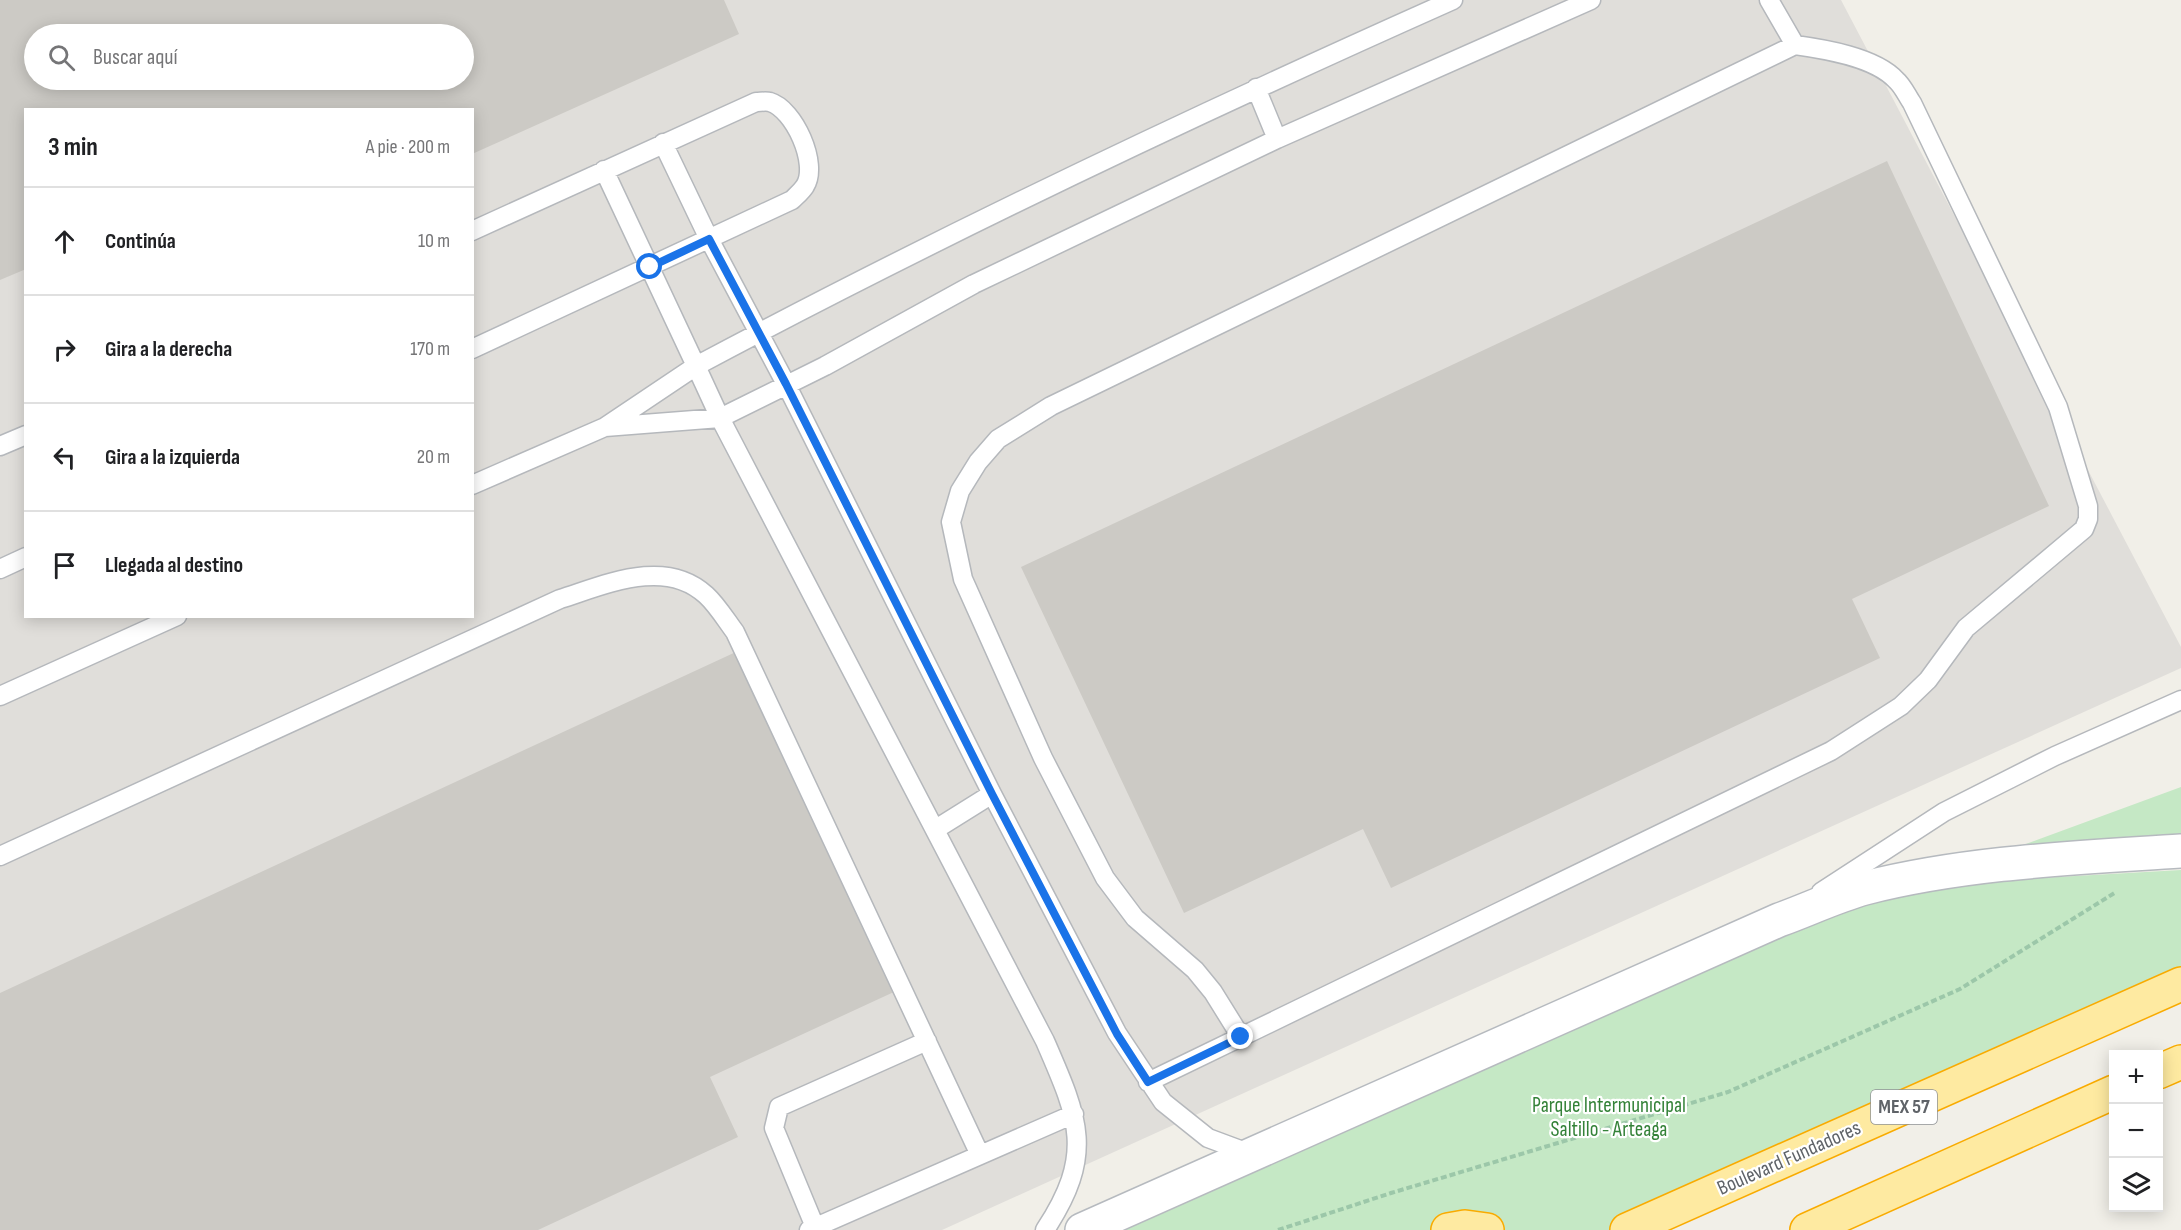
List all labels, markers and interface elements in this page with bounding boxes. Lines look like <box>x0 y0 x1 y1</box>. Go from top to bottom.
search box <box>24 24 474 90</box>
icon: search <box>45 41 78 74</box>
text: Buscar aquí <box>93 44 178 71</box>
text: 3 min <box>48 132 98 163</box>
text: A pie · 200 m <box>366 135 450 159</box>
icon: ahead <box>48 225 81 258</box>
text: Continúa <box>105 228 176 255</box>
text: 10 m <box>418 229 450 253</box>
route start <box>636 253 662 279</box>
icon: right <box>48 333 81 366</box>
text: Gira a la derecha <box>105 336 232 363</box>
text: 170 m <box>410 337 450 361</box>
icon: left <box>48 441 81 474</box>
text: Gira a la izquierda <box>105 444 240 471</box>
text: 20 m <box>417 445 450 469</box>
icon: arrive <box>48 549 81 582</box>
text: Llegada al destino <box>105 552 243 579</box>
route end <box>1227 1023 1253 1049</box>
map controls <box>2109 1050 2163 1212</box>
button: + <box>2109 1050 2163 1104</box>
road number: MEX 57 <box>1871 1090 1937 1124</box>
park label: Parque Intermunicipal Saltillo - Arteaga <box>1532 1093 1686 1142</box>
button: − <box>2109 1104 2163 1158</box>
street label: Boulevard Fundadores <box>1713 1115 1865 1201</box>
button: layers <box>2109 1158 2163 1212</box>

